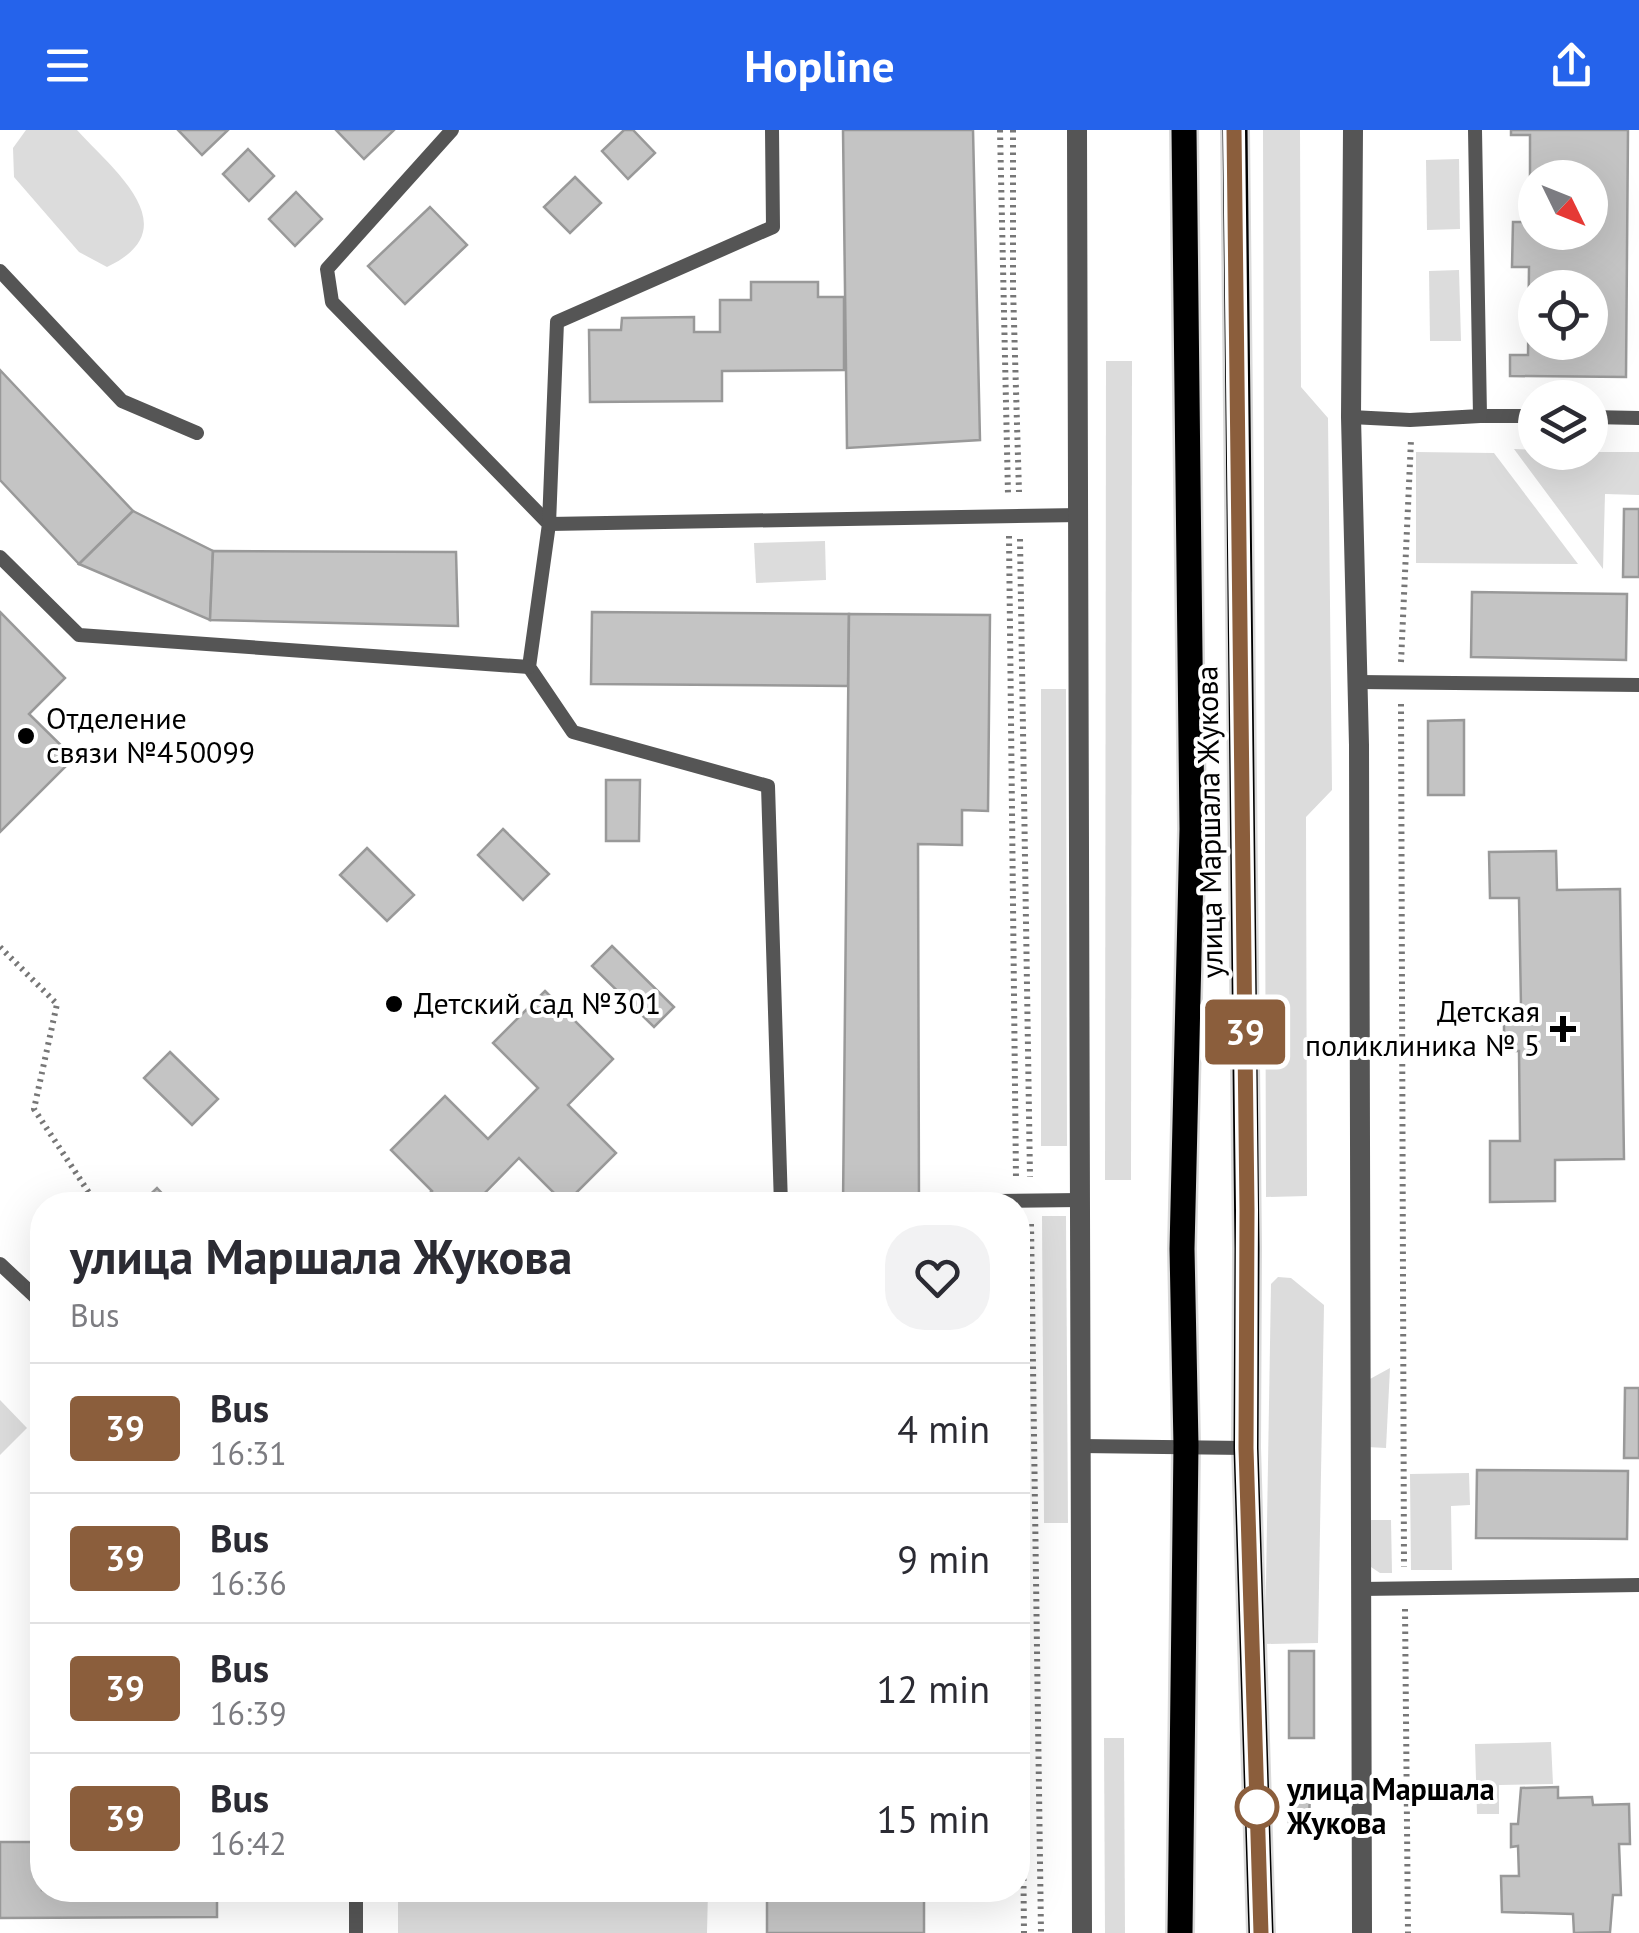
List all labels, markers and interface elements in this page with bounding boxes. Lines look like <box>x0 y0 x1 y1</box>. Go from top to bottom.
text: Hopline <box>744 36 895 94</box>
icon: menu <box>40 38 95 93</box>
icon: share <box>1544 38 1599 93</box>
north arrow <box>1518 160 1608 250</box>
map controls <box>1518 160 1608 470</box>
button: locate <box>1518 270 1608 360</box>
button: layers <box>1518 380 1608 470</box>
street label: улица Маршала Жукова <box>1186 666 1231 978</box>
place label: Отделение связи №450099 <box>46 698 255 771</box>
marker: Отделение связи №450099 <box>15 725 37 747</box>
place label: Детский сад №301 <box>414 983 661 1022</box>
place label: Детская поликлиника № 5 <box>1305 991 1540 1064</box>
marker: Детский сад №301 <box>383 993 405 1015</box>
line badge: 39 <box>1200 1000 1290 1064</box>
text: 39 <box>1225 1009 1265 1055</box>
marker: Детская поликлиника № 5 <box>1550 1016 1576 1042</box>
text: улица Маршала Жукова <box>70 1225 572 1287</box>
button: heart <box>885 1225 990 1330</box>
text: Bus <box>70 1294 119 1336</box>
text: Bus <box>210 1383 269 1432</box>
text: 4 min <box>897 1404 990 1453</box>
text: 39 <box>105 1405 145 1451</box>
text: 16:31 <box>210 1432 287 1474</box>
text: Bus <box>210 1513 269 1562</box>
text: 9 min <box>897 1534 990 1583</box>
text: 39 <box>105 1535 145 1581</box>
text: 16:36 <box>210 1562 287 1604</box>
text: Bus <box>210 1643 269 1692</box>
text: 12 min <box>877 1664 990 1713</box>
text: 39 <box>105 1665 145 1711</box>
text: 16:39 <box>210 1692 287 1734</box>
place label: улица Маршала Жукова <box>1286 1769 1495 1842</box>
text: Bus <box>210 1773 269 1822</box>
marker: улица Маршала Жукова <box>1236 1786 1278 1828</box>
text: 15 min <box>877 1794 990 1843</box>
text: 39 <box>105 1795 145 1841</box>
text: 16:42 <box>210 1822 287 1864</box>

